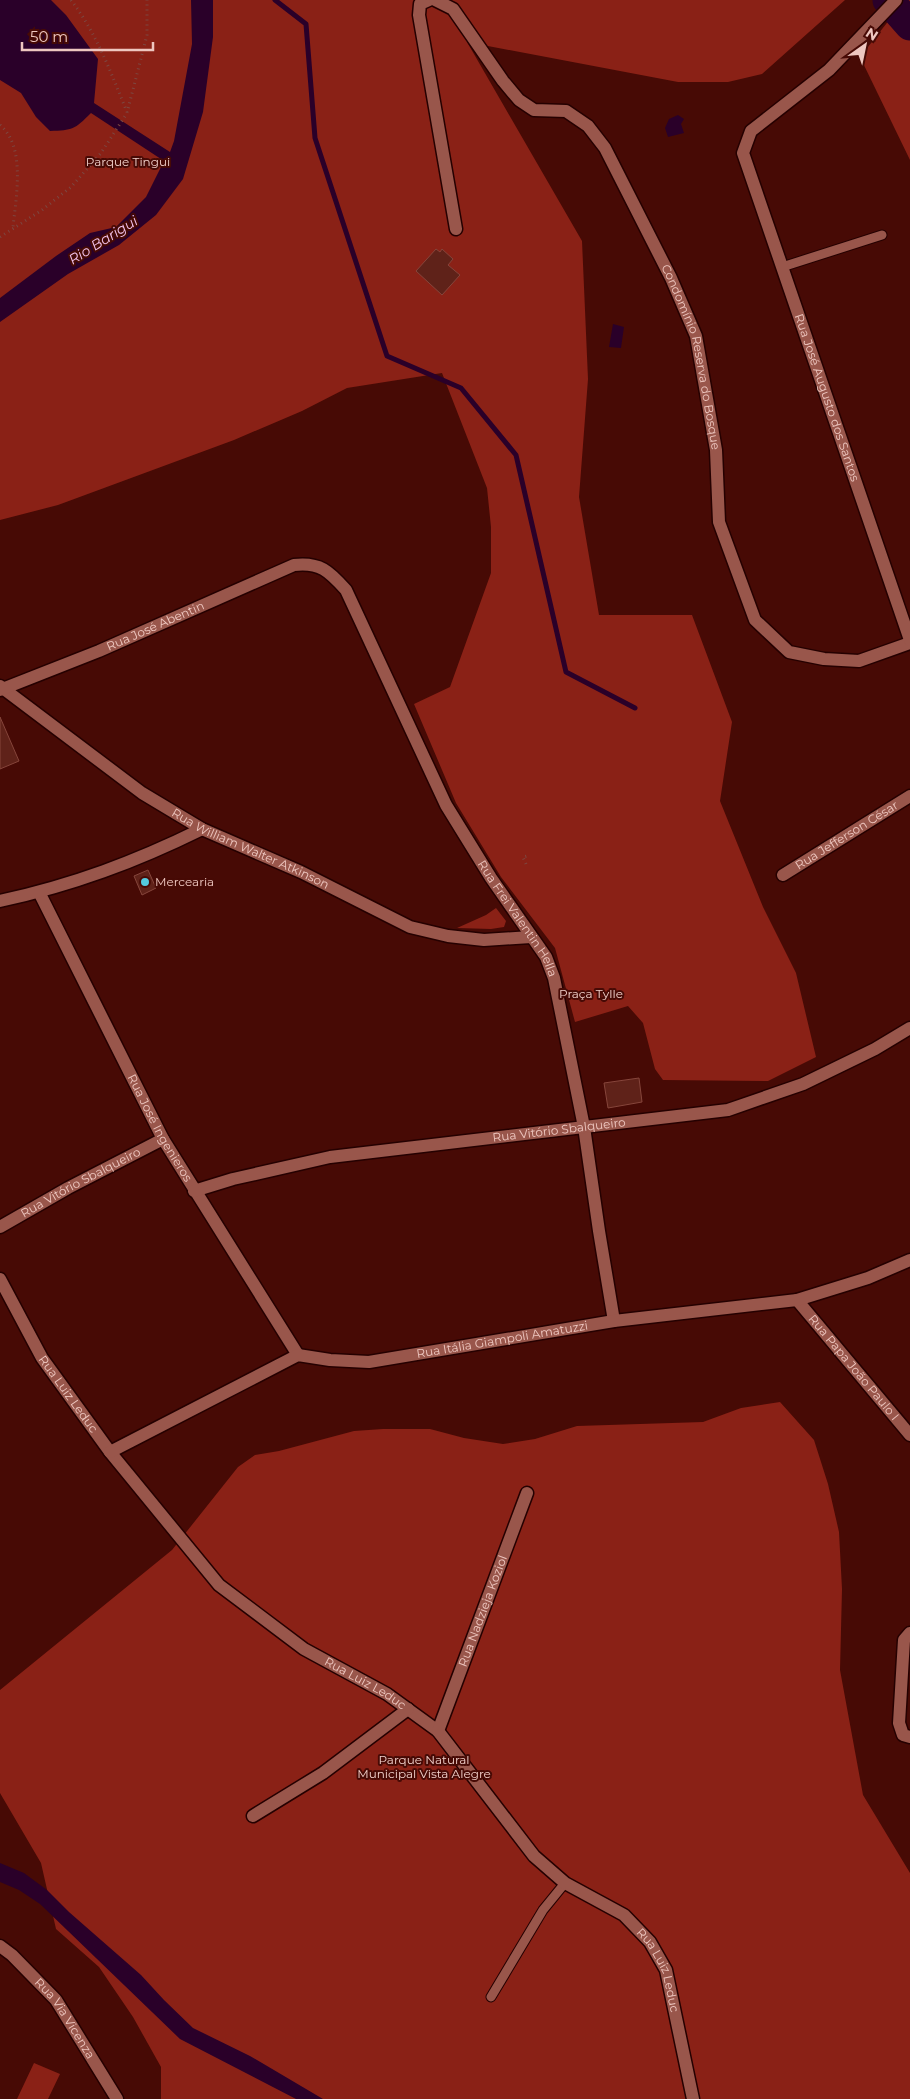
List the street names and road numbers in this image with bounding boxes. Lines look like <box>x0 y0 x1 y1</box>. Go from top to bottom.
street label: Condomínio Reserva do Bosque <box>658 262 724 451</box>
street label: Rua José Augusto dos Santos <box>792 312 863 483</box>
street label: Rua José Abentin <box>104 598 206 654</box>
street label: Rua Jefferson César <box>792 797 901 873</box>
street label: Rua William Walter Atkinson <box>169 805 332 892</box>
street label: Rua Frei Valentin Hella <box>475 857 561 979</box>
street label: Rua José Ingenieros <box>125 1071 196 1184</box>
street label: Rua Vitório Sbalqueiro <box>492 1114 626 1145</box>
street label: Rua Vitório Sbalqueiro <box>18 1144 143 1221</box>
street label: Rua Papa João Paulo I <box>805 1311 902 1423</box>
street label: Rua Itália Giampoli Amatuzzi <box>415 1317 589 1361</box>
street label: Rua Luiz Leduc <box>36 1352 102 1436</box>
street label: Rua Nadzieja Koziol <box>455 1553 510 1669</box>
street label: Rua Luiz Leduc <box>322 1654 409 1713</box>
street label: Rua Luiz Leduc <box>634 1925 683 2014</box>
street label: Rua Via Vicenza <box>32 1975 98 2061</box>

